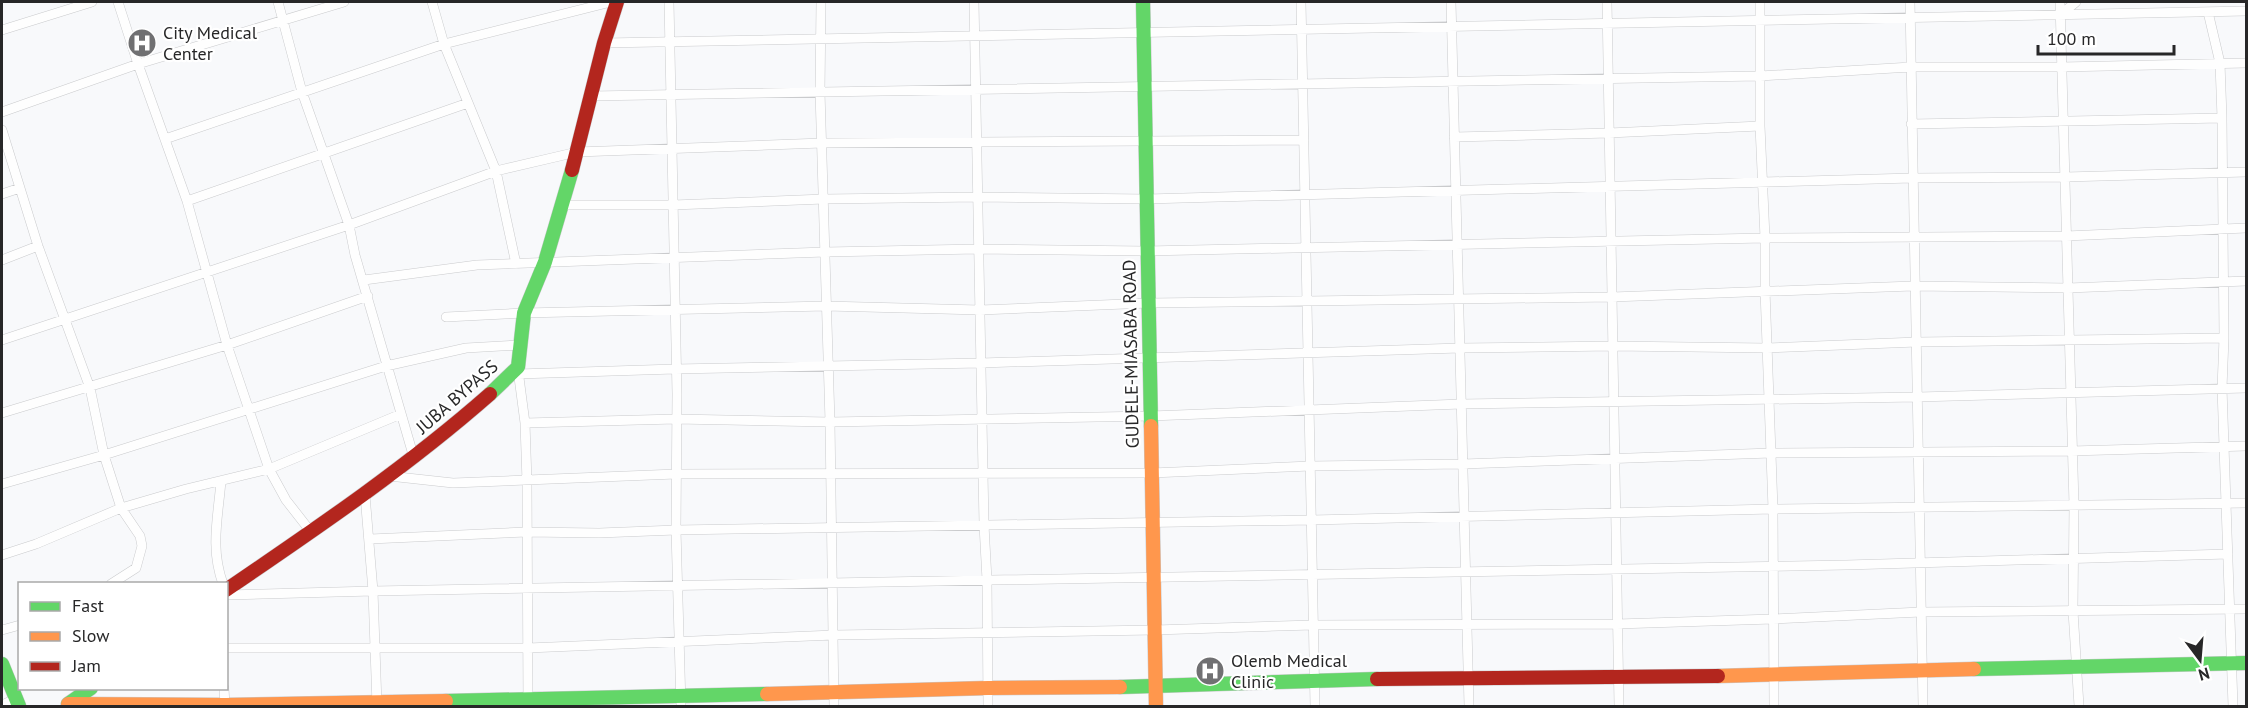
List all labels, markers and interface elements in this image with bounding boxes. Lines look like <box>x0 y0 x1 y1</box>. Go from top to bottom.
scale bar <box>2038 18 2174 56</box>
place label: City Medical Center <box>163 21 258 65</box>
hospital icon: City Medical Center <box>126 27 158 59</box>
text: 100 m <box>2047 27 2096 50</box>
street label: GUDELE-MIASABA ROAD <box>1117 259 1144 449</box>
street label: JUBA BYPASS <box>410 355 502 439</box>
legend <box>18 582 228 690</box>
text: Fast <box>72 594 104 617</box>
text: Slow <box>72 624 110 647</box>
north arrow <box>2170 630 2230 690</box>
place label: Olemb Medical Clinic <box>1231 649 1348 693</box>
text: Jam <box>71 654 101 677</box>
hospital icon: Olemb Medical Clinic <box>1194 655 1226 687</box>
text: N <box>2196 663 2212 685</box>

